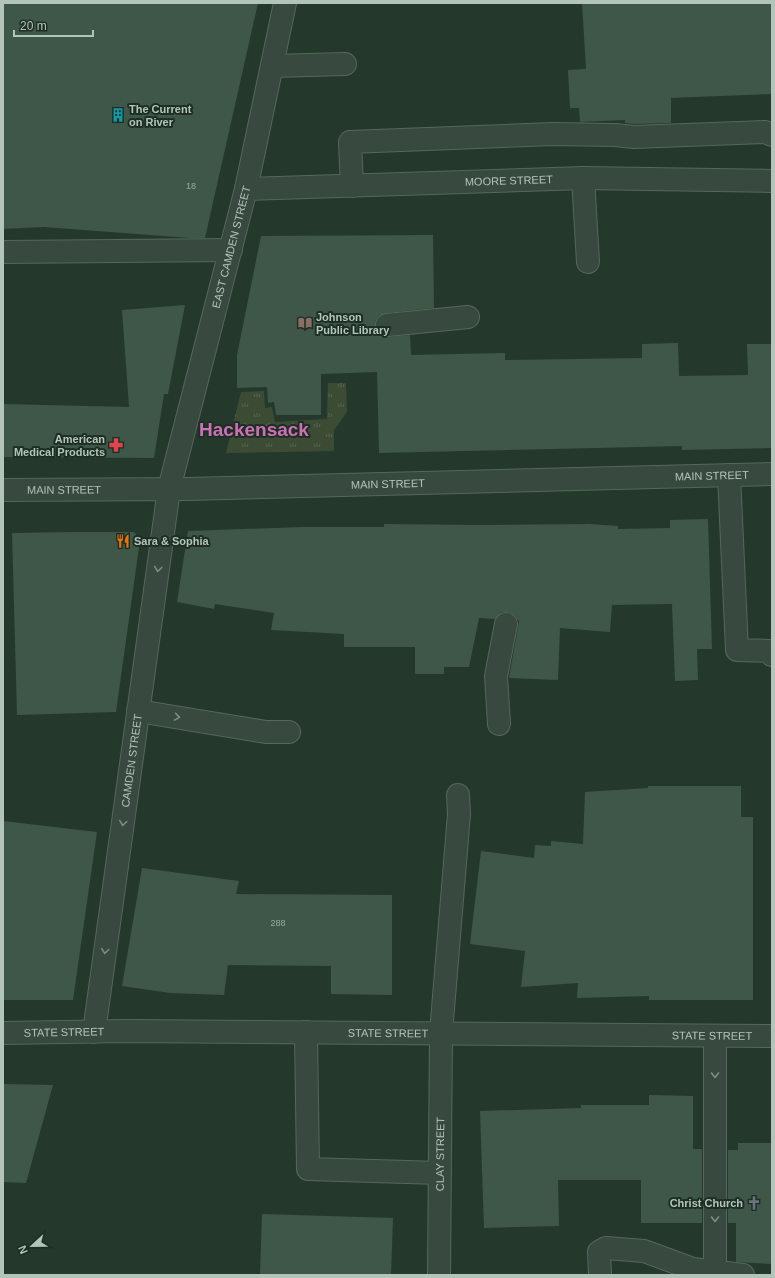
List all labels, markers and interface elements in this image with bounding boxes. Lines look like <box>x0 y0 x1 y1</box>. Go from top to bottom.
scale bar <box>14 12 93 38</box>
text: 20 m <box>20 19 47 33</box>
place label: The Current on River <box>129 103 192 128</box>
building icon: The Current on River <box>110 107 126 123</box>
street label: MOORE STREET <box>465 173 553 188</box>
house number: 18 <box>186 181 196 191</box>
street label: EAST CAMDEN STREET <box>210 184 253 309</box>
place label: Johnson Public Library <box>316 311 390 336</box>
library icon: Johnson Public Library <box>297 315 313 331</box>
district label: Hackensack <box>199 419 309 440</box>
place label: American Medical Products <box>14 433 105 458</box>
pharmacy icon: American Medical Products <box>108 437 124 453</box>
street label: MAIN STREET <box>675 469 749 482</box>
street label: MAIN STREET <box>351 477 425 491</box>
street label: MAIN STREET <box>27 483 101 496</box>
restaurant icon: Sara & Sophia <box>115 533 131 549</box>
place label: Sara & Sophia <box>134 535 209 547</box>
one-way arrow <box>154 566 163 572</box>
one-way arrow <box>174 712 180 721</box>
street label: CAMDEN STREET <box>119 713 144 808</box>
one-way arrow <box>119 820 128 826</box>
house number: 288 <box>270 918 286 928</box>
one-way arrow <box>101 948 110 954</box>
street label: STATE STREET <box>24 1025 105 1039</box>
street label: STATE STREET <box>348 1027 428 1039</box>
street label: STATE STREET <box>672 1029 752 1042</box>
one-way arrow <box>711 1072 719 1078</box>
street label: CLAY STREET <box>434 1117 446 1191</box>
church icon: Christ Church <box>746 1195 762 1211</box>
place label: Christ Church <box>670 1197 743 1209</box>
one-way arrow <box>711 1216 719 1222</box>
north arrow <box>12 1226 52 1266</box>
text: N <box>16 1244 30 1256</box>

